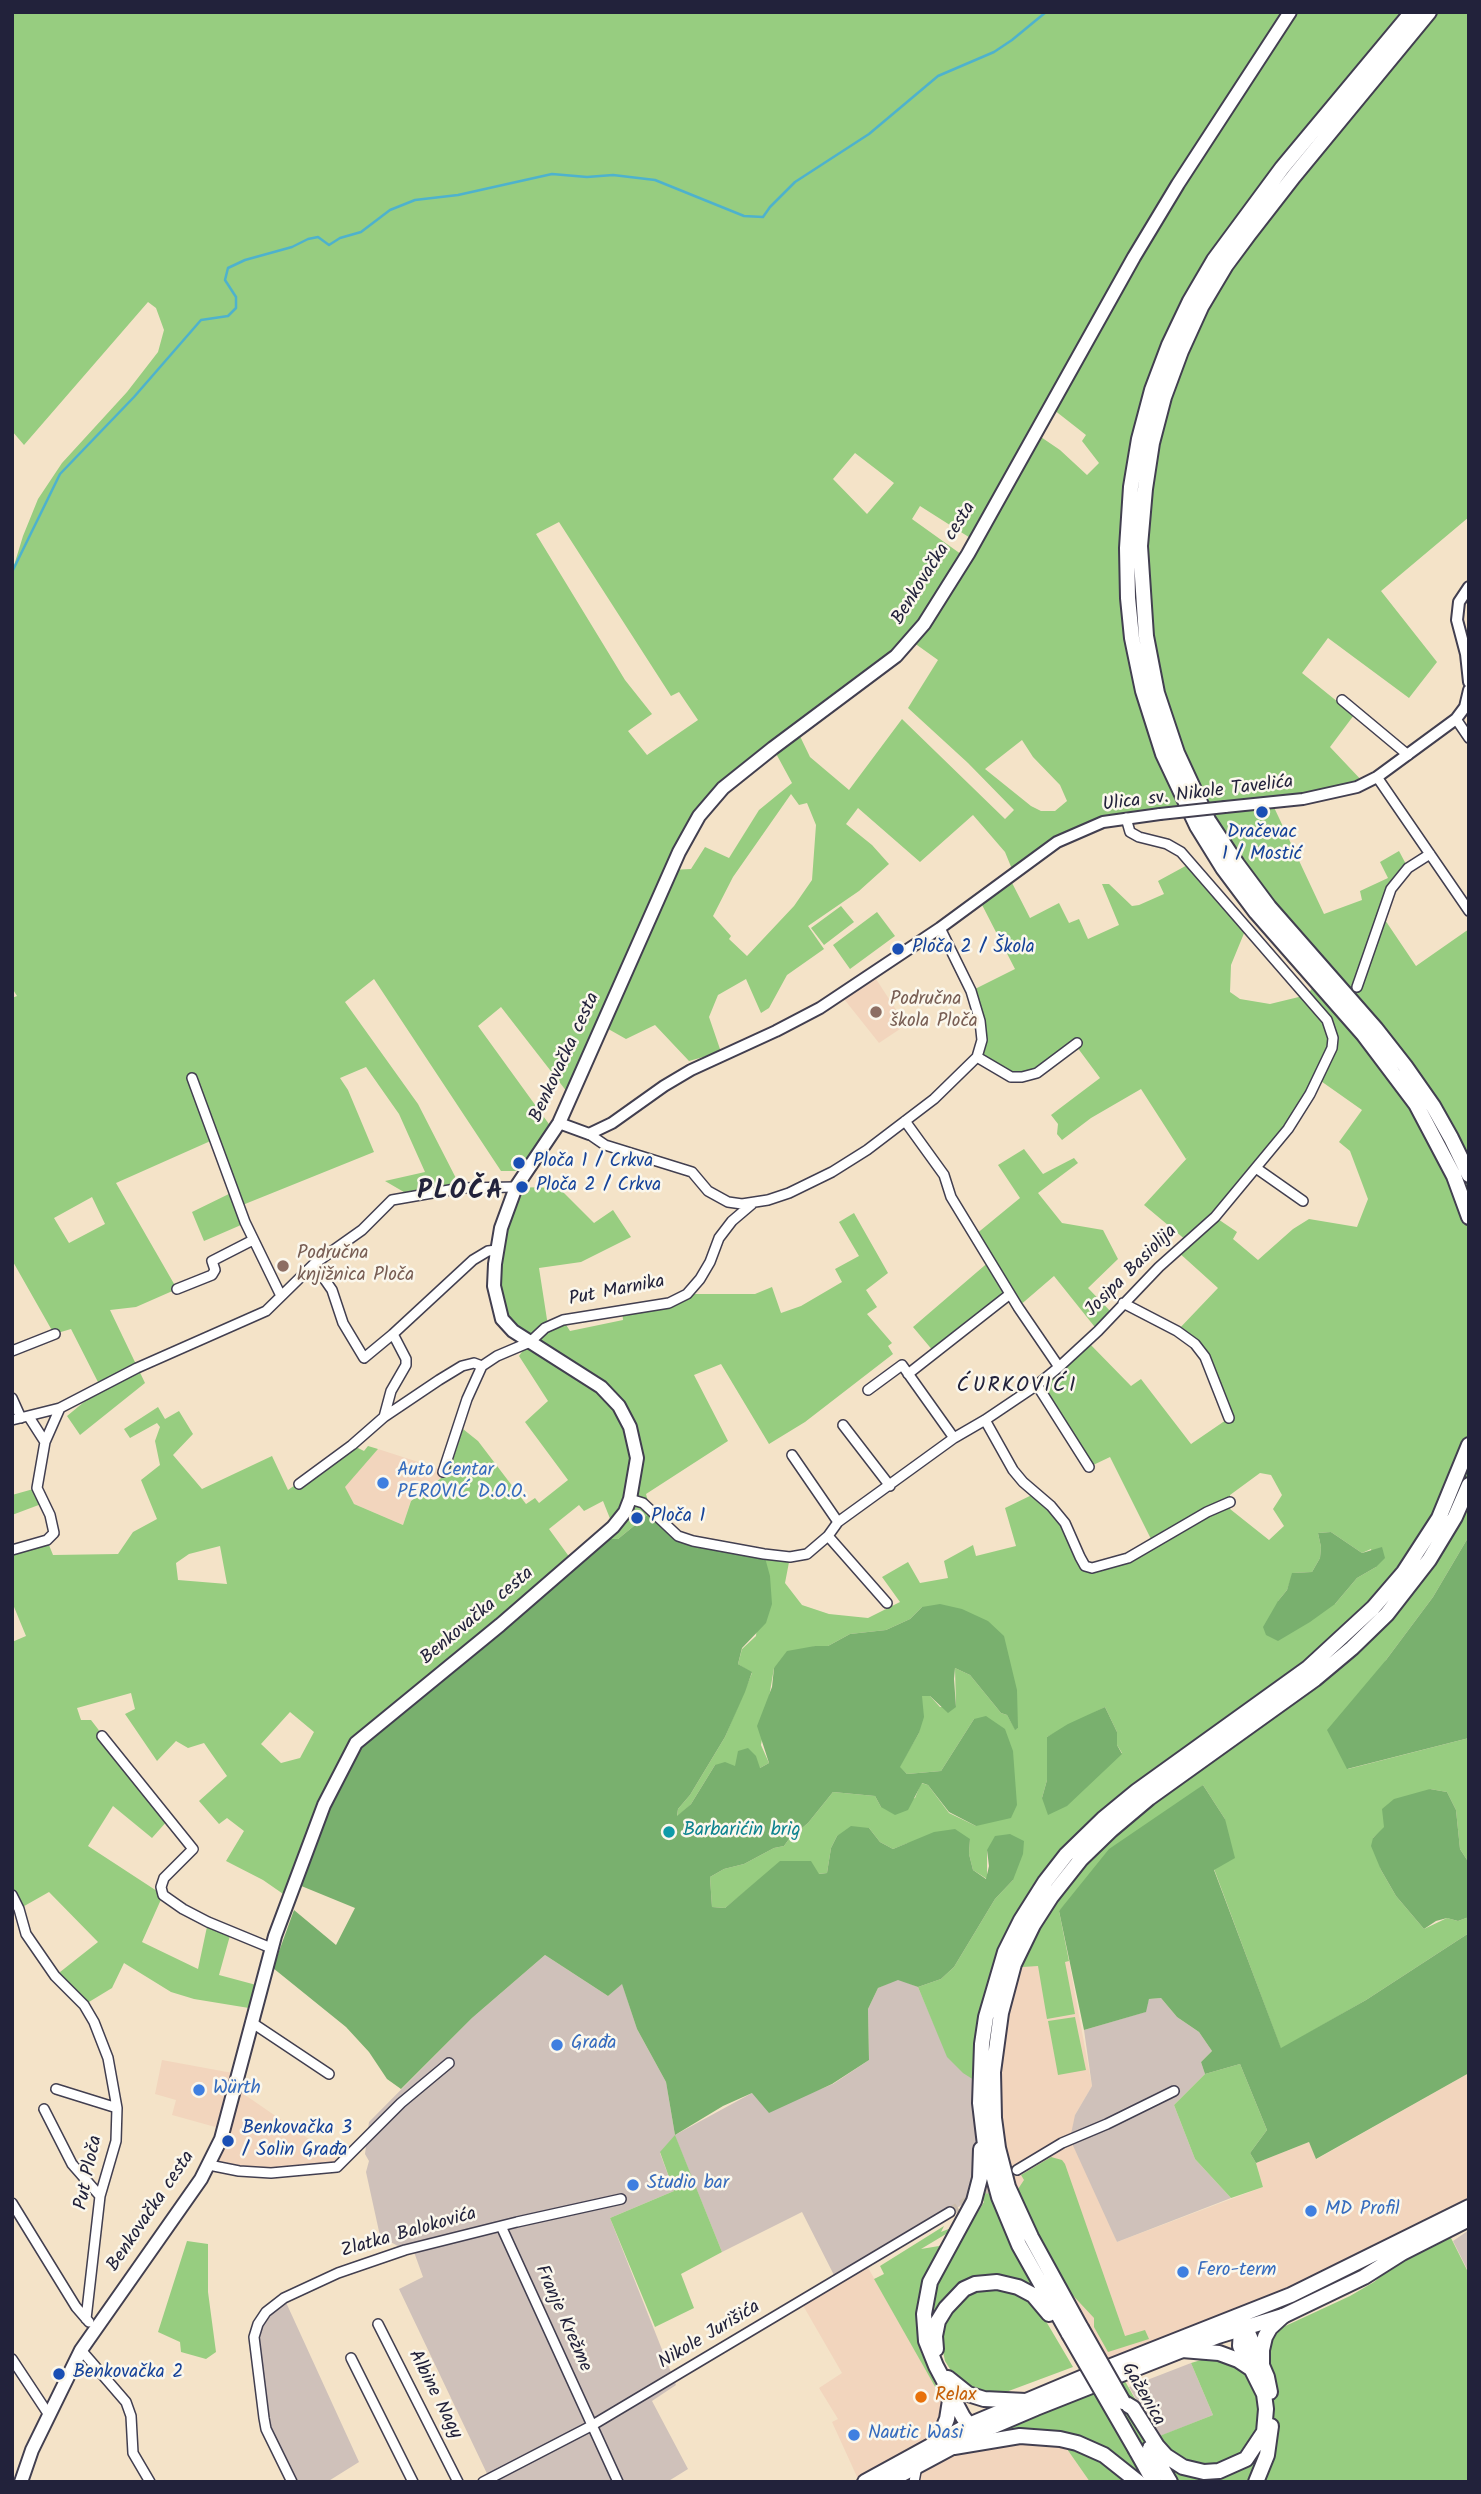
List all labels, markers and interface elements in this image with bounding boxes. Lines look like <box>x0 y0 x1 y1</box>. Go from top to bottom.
street label: Benkovačka cesta <box>888 498 982 630</box>
street label: Ulica sv. Nikole Tavelića <box>1101 772 1295 818</box>
marker: Dračevac 1 / Mostić <box>1254 804 1270 820</box>
place label: Dračevac 1 / Mostić <box>1222 823 1302 867</box>
place label: Ploča 2 / Škola <box>912 938 1035 960</box>
marker: Ploča 2 / Škola <box>890 941 906 957</box>
street label: Benkovačka cesta <box>526 990 606 1126</box>
place label: Područna škola Ploča <box>890 990 978 1034</box>
marker: Područna škola Ploča <box>868 1004 884 1020</box>
place label: Ploča 1 / Crkva <box>533 1152 653 1174</box>
marker: Ploča 1 / Crkva <box>511 1155 527 1171</box>
place label: Ploča 2 / Crkva <box>536 1176 661 1198</box>
district label: PLOČA <box>418 1178 504 1210</box>
marker: Ploča 2 / Crkva <box>514 1179 530 1195</box>
street label: Josipa Basiolija <box>1081 1221 1183 1323</box>
place label: Područna knjižnica Ploča <box>297 1244 414 1288</box>
marker: Područna knjižnica Ploča <box>275 1258 291 1274</box>
street label: Put Marnika <box>567 1272 667 1312</box>
district label: ĆURKOVIĆI <box>958 1374 1076 1400</box>
place label: Auto Centar PEROVIĆ D.O.O. <box>397 1461 527 1505</box>
marker: Auto Centar PEROVIĆ D.O.O. <box>375 1475 391 1491</box>
place label: Ploča 1 <box>651 1507 706 1529</box>
marker: Ploča 1 <box>629 1510 645 1526</box>
street label: Benkovačka cesta <box>417 1563 539 1671</box>
place label: Barbarićin brig <box>683 1821 801 1843</box>
marker: Barbarićin brig <box>661 1824 677 1840</box>
place label: Građa <box>571 2034 616 2056</box>
marker: Građa <box>549 2037 565 2053</box>
place label: Würth <box>213 2079 261 2101</box>
marker: Würth <box>191 2082 207 2098</box>
place label: Benkovačka 3 / Solin Građa <box>242 2119 352 2163</box>
marker: Benkovačka 3 / Solin Građa <box>220 2133 236 2149</box>
street label: Put Ploča <box>71 2134 109 2212</box>
street label: Benkovačka cesta <box>103 2147 201 2277</box>
place label: Studio bar <box>647 2174 729 2196</box>
marker: Studio bar <box>625 2177 641 2193</box>
place label: MD Profil <box>1325 2200 1400 2222</box>
marker: MD Profil <box>1303 2203 1319 2219</box>
street label: Zlatka Balokovića <box>339 2204 479 2264</box>
place label: Fero-term <box>1197 2261 1276 2283</box>
street label: Franje Krežme <box>528 2262 596 2376</box>
marker: Fero-term <box>1175 2264 1191 2280</box>
street label: Nikole Jurišića <box>655 2297 765 2375</box>
street label: Albine Nagy <box>402 2347 466 2443</box>
street label: Gaženica <box>1115 2359 1169 2431</box>
place label: Benkovačka 2 <box>73 2363 183 2385</box>
marker: Benkovačka 2 <box>51 2366 67 2382</box>
place label: Relax <box>935 2386 976 2408</box>
marker: Relax <box>913 2389 929 2405</box>
place label: Nautic Wasi <box>868 2424 963 2446</box>
marker: Nautic Wasi <box>846 2427 862 2443</box>

